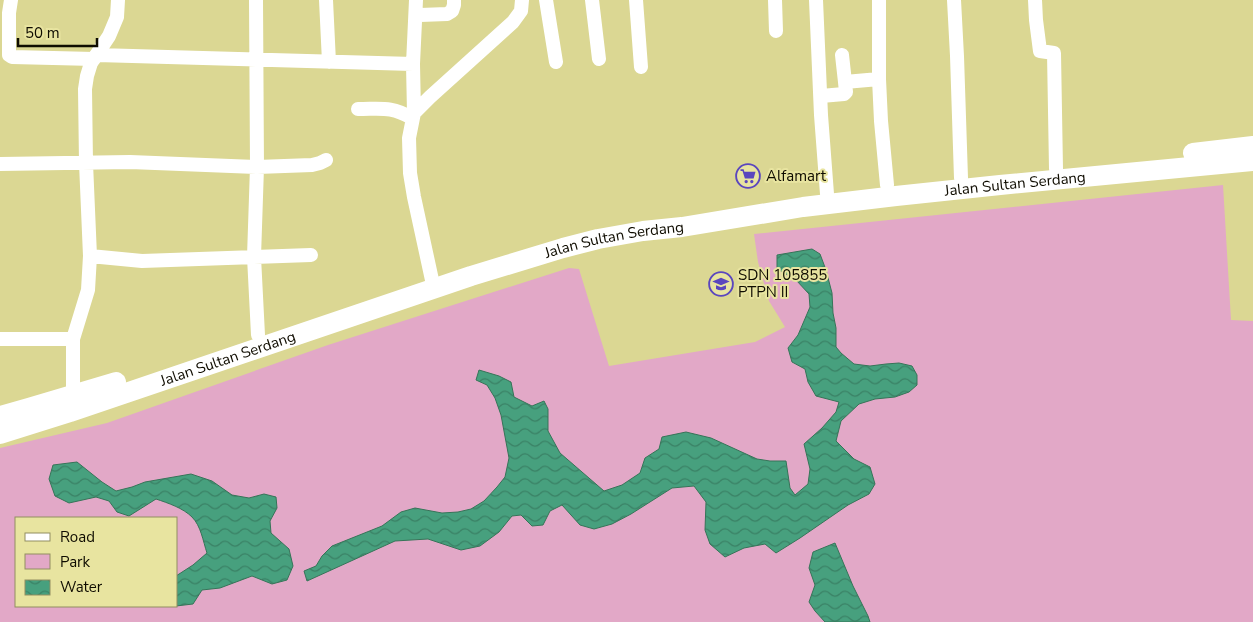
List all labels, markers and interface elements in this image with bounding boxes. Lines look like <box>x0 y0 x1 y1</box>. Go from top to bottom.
scale bar <box>18 15 96 47</box>
text: 50 m <box>25 23 60 43</box>
supermarket icon: Alfamart <box>735 163 761 189</box>
place label: Alfamart <box>766 166 827 186</box>
street label: Jalan Sultan Serdang <box>943 167 1087 201</box>
street label: Jalan Sultan Serdang <box>541 217 685 263</box>
place label: SDN 105855 PTPN II <box>738 265 827 302</box>
school or university icon: SDN 105855 PTPN II <box>708 271 734 297</box>
street label: Jalan Sultan Serdang <box>157 326 298 391</box>
legend <box>15 517 178 607</box>
text: Road <box>60 527 95 547</box>
text: Park <box>60 552 90 572</box>
text: Water <box>60 577 103 597</box>

